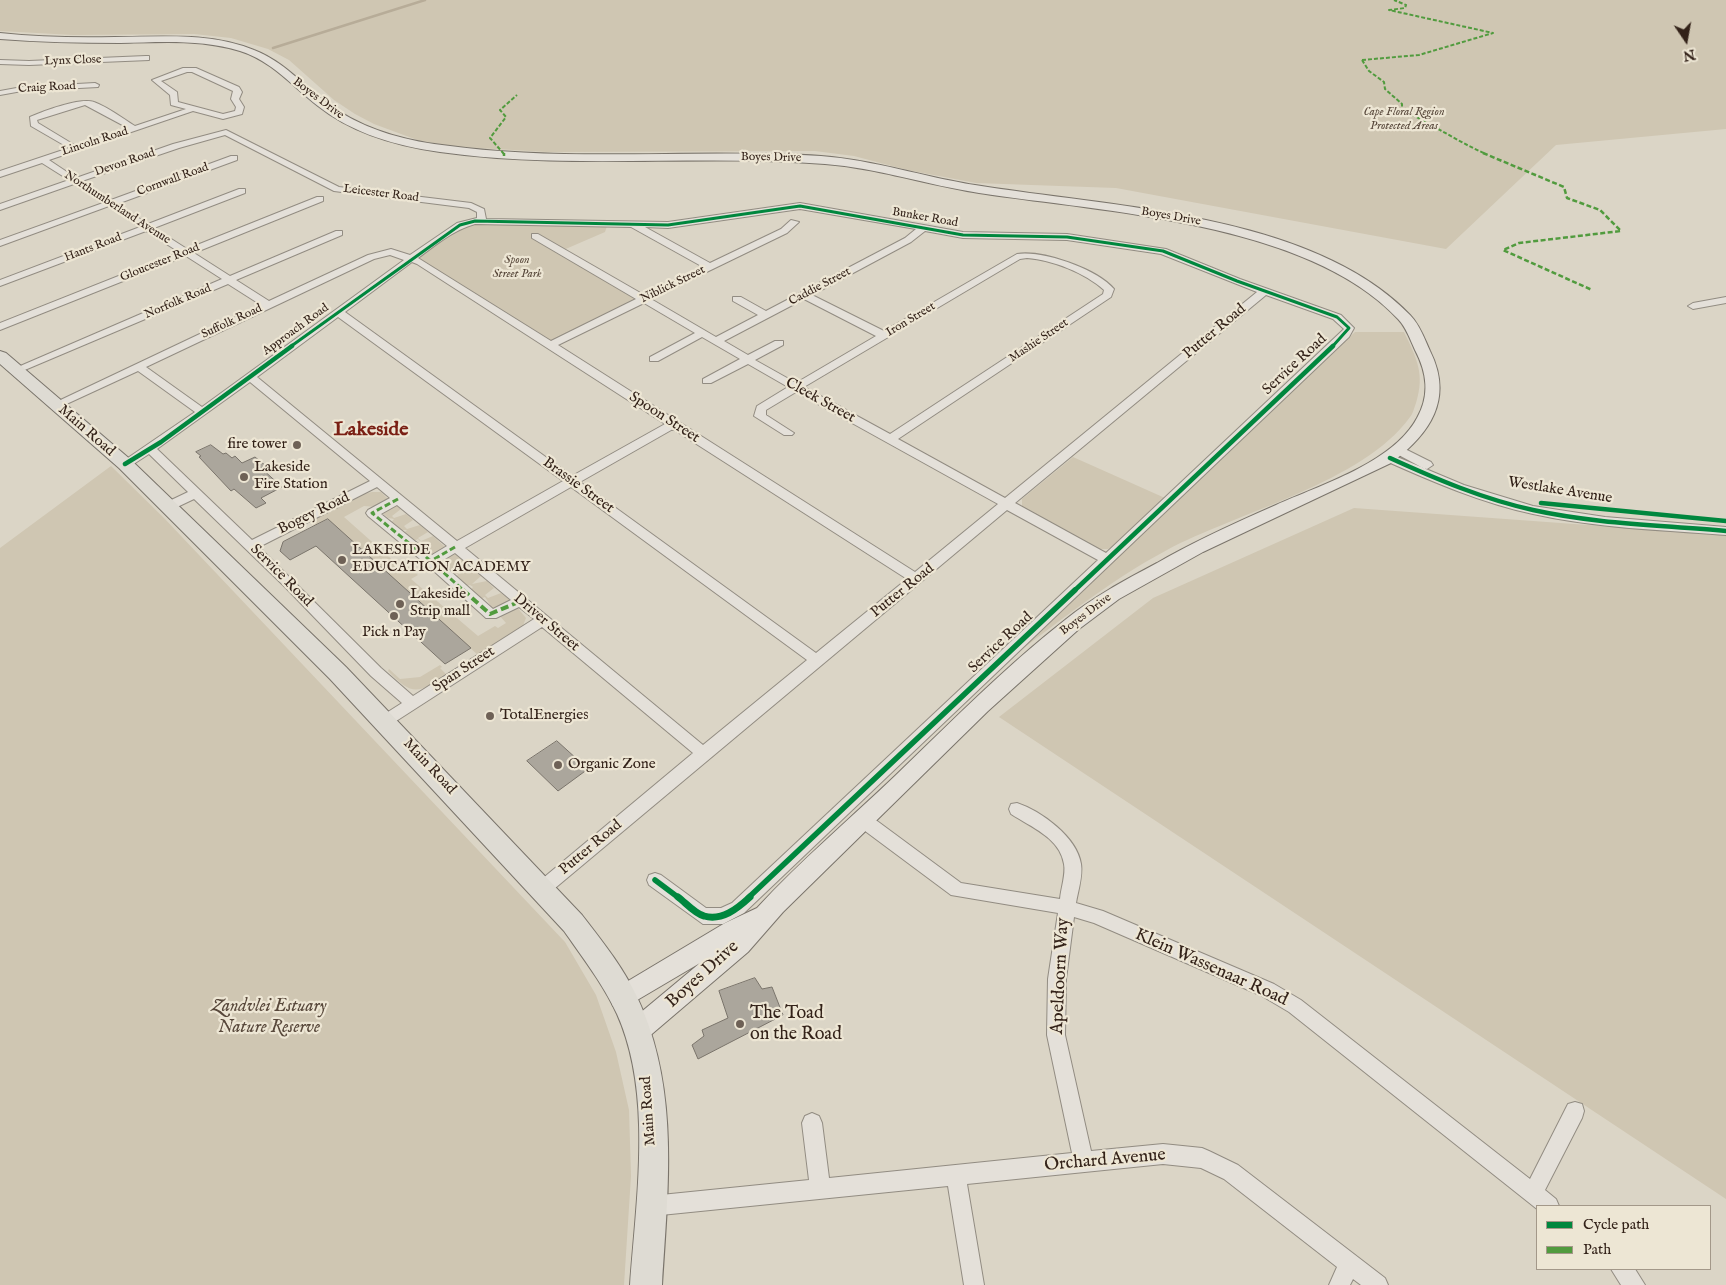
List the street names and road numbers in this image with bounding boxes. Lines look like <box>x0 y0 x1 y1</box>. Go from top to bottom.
street label: Lynx Close <box>44 53 102 69</box>
street label: Boyes Drive <box>290 75 346 123</box>
street label: Craig Road <box>18 79 76 97</box>
street label: Lincoln Road <box>60 124 130 160</box>
street label: Devon Road <box>93 146 157 180</box>
street label: Boyes Drive <box>741 150 801 166</box>
street label: Cornwall Road <box>135 160 211 200</box>
street label: Northumberland Avenue <box>61 168 173 248</box>
street label: Leicester Road <box>342 182 420 206</box>
street label: Bunker Road <box>891 205 959 231</box>
street label: Boyes Drive <box>1140 205 1202 229</box>
street label: Hants Road <box>62 231 124 265</box>
street label: Gloucester Road <box>118 241 202 285</box>
street label: Niblick Street <box>638 263 708 307</box>
street label: Caddie Street <box>787 265 853 309</box>
street label: Norfolk Road <box>142 281 214 323</box>
street label: Iron Street <box>884 300 938 340</box>
street label: Approach Road <box>260 301 332 359</box>
street label: Putter Road <box>1180 301 1250 363</box>
street label: Suffolk Road <box>199 302 265 342</box>
street label: Mashie Street <box>1007 316 1071 366</box>
street label: Service Road <box>1259 331 1331 399</box>
street label: Cleek Street <box>782 374 858 428</box>
street label: Spoon Street <box>625 389 703 447</box>
street label: Main Road <box>54 401 118 461</box>
street label: Brassie Street <box>539 454 617 518</box>
street label: Westlake Avenue <box>1507 474 1613 508</box>
street label: Bogey Road <box>275 489 353 539</box>
street label: Service Road <box>246 541 316 611</box>
street label: Putter Road <box>868 560 938 622</box>
street label: Driver Street <box>509 590 583 656</box>
street label: Boyes Drive <box>1058 591 1114 639</box>
street label: Service Road <box>965 609 1037 677</box>
street label: Span Street <box>429 643 499 697</box>
street label: Main Road <box>399 735 459 799</box>
street label: Putter Road <box>556 817 626 879</box>
street label: Apeldoorn Way <box>1047 917 1075 1035</box>
street label: Klein Wassenaar Road <box>1131 924 1291 1012</box>
street label: Boyes Drive <box>662 937 744 1013</box>
street label: Main Road <box>638 1076 660 1146</box>
street label: Orchard Avenue <box>1043 1145 1167 1177</box>

